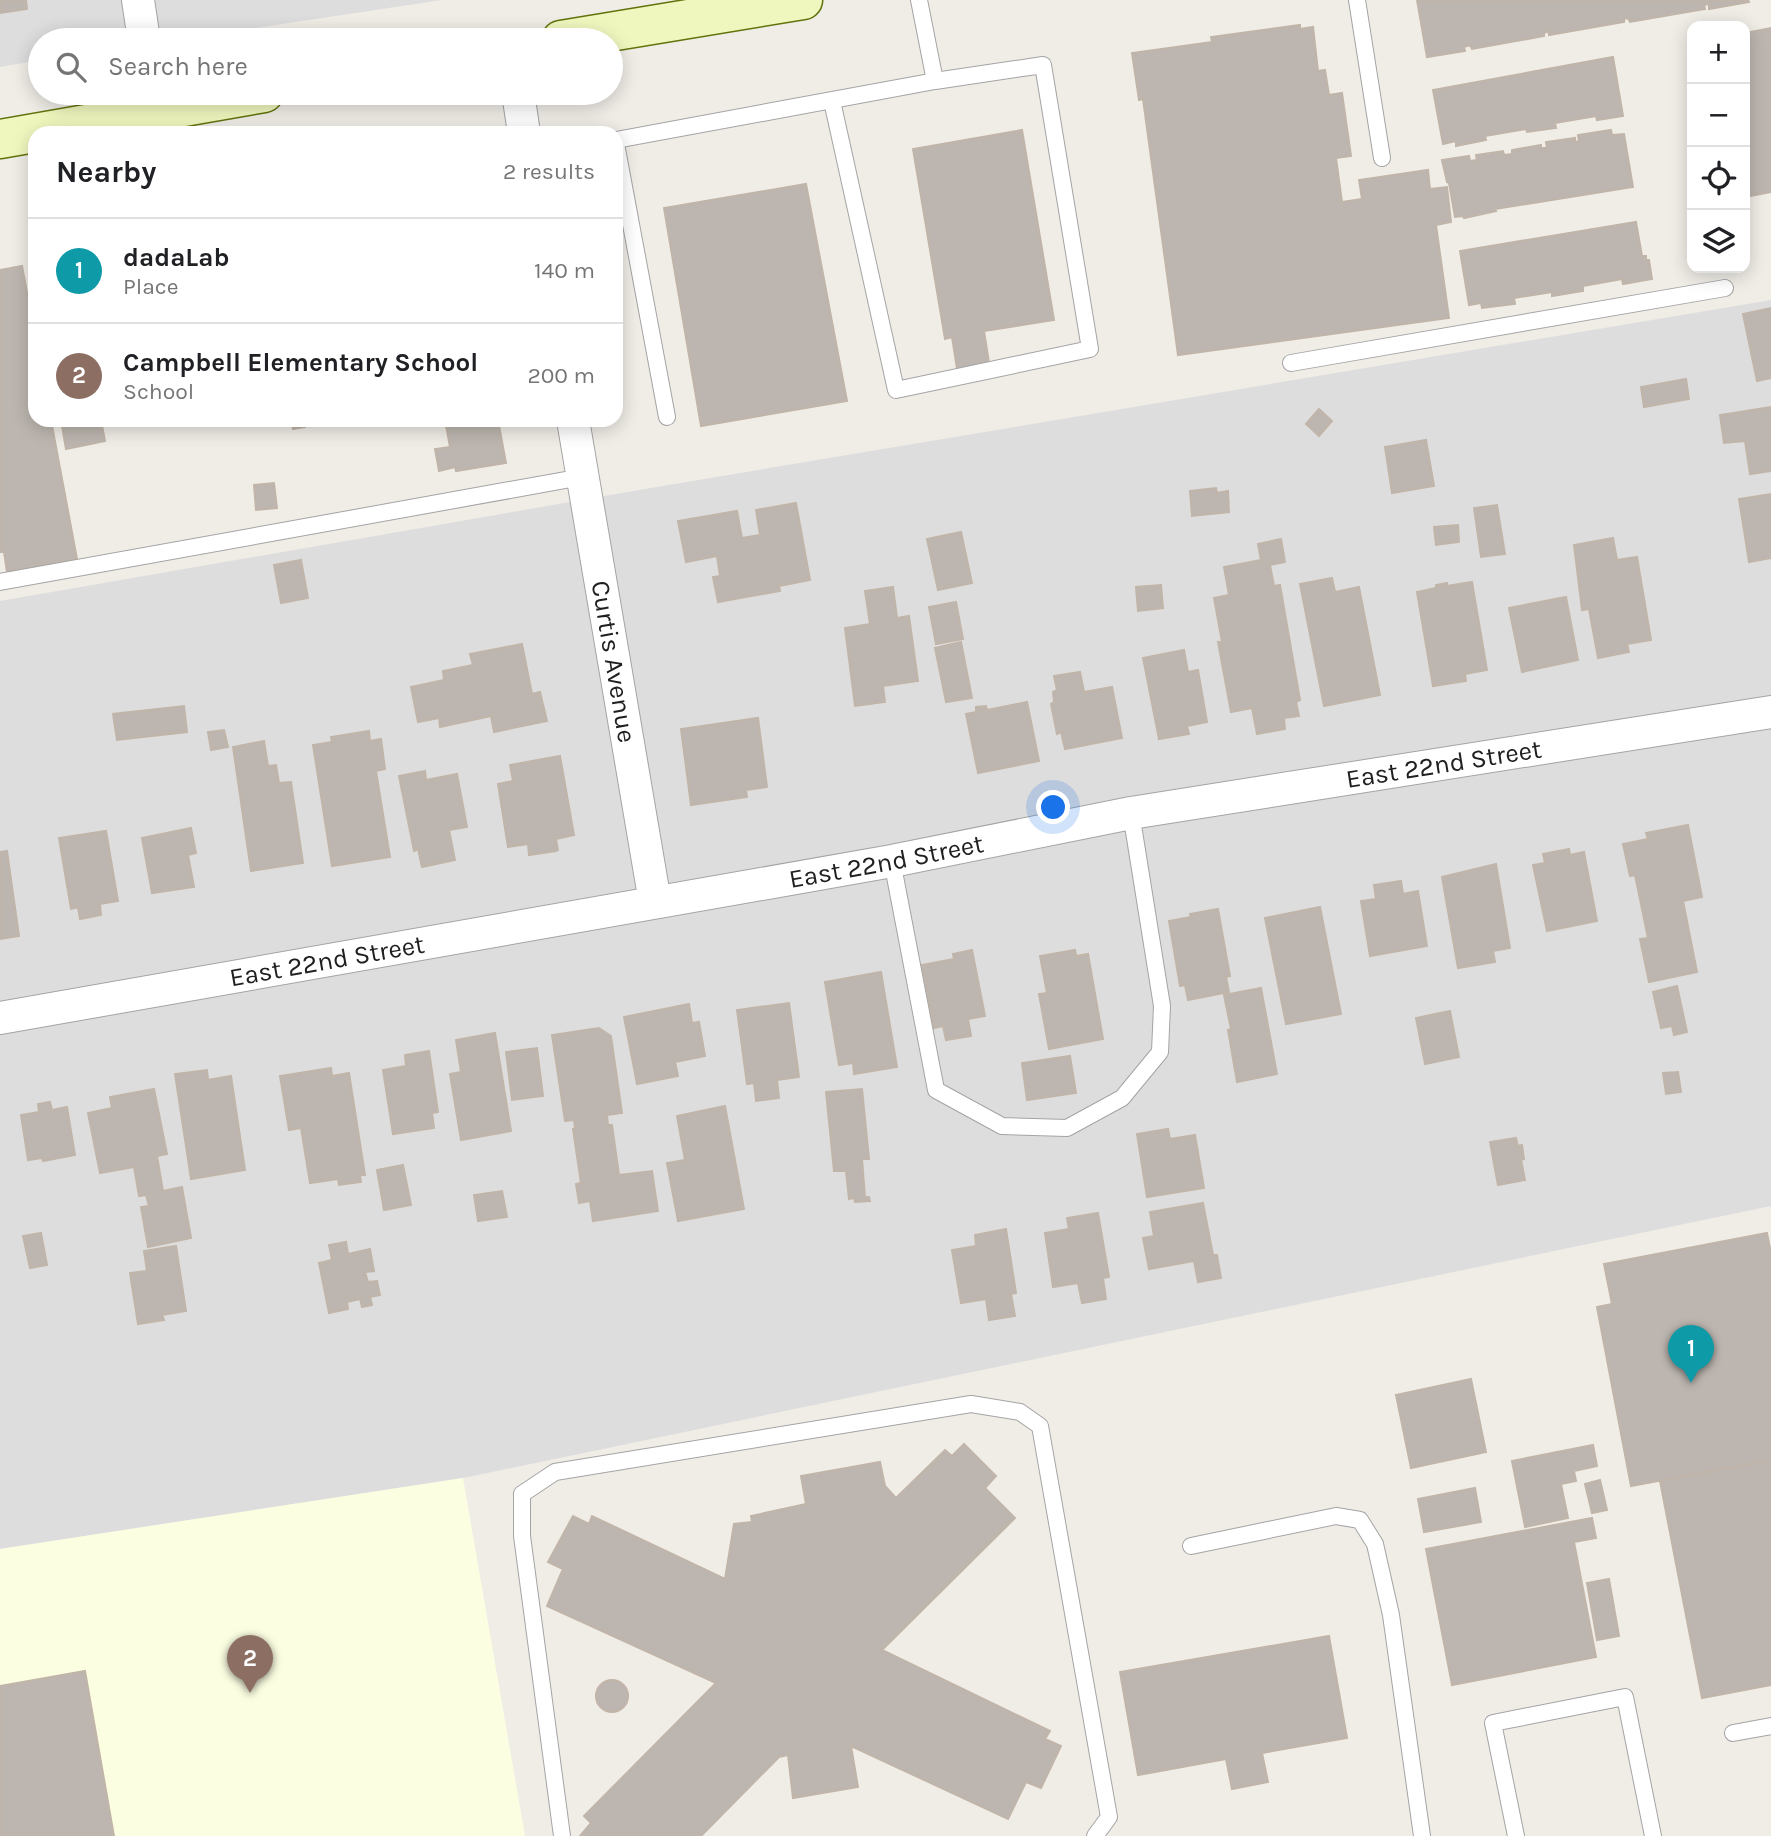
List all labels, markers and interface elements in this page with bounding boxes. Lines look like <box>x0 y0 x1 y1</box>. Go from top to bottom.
map controls <box>1687 21 1750 273</box>
button: + <box>1687 21 1750 84</box>
search box <box>28 28 623 105</box>
icon: search <box>52 48 90 86</box>
text: Search here <box>108 51 248 82</box>
button: − <box>1687 84 1750 147</box>
button: locate <box>1687 147 1750 210</box>
text: Nearby <box>56 154 156 190</box>
text: 2 results <box>503 158 595 185</box>
button: layers <box>1687 210 1750 273</box>
text: dadaLab <box>123 242 229 273</box>
text: 1 <box>75 257 83 284</box>
text: 140 m <box>534 257 595 284</box>
text: Place <box>123 273 179 300</box>
text: Campbell Elementary School <box>123 347 478 378</box>
text: 2 <box>72 362 86 389</box>
text: 200 m <box>527 362 595 389</box>
text: School <box>123 378 194 405</box>
street label: Curtis Avenue <box>585 578 643 745</box>
street label: East 22nd Street <box>1344 733 1544 794</box>
your location <box>1036 790 1070 824</box>
street label: East 22nd Street <box>786 827 986 894</box>
street label: East 22nd Street <box>227 928 427 993</box>
pin: 1 <box>1668 1325 1714 1383</box>
pin: 2 <box>227 1635 273 1693</box>

